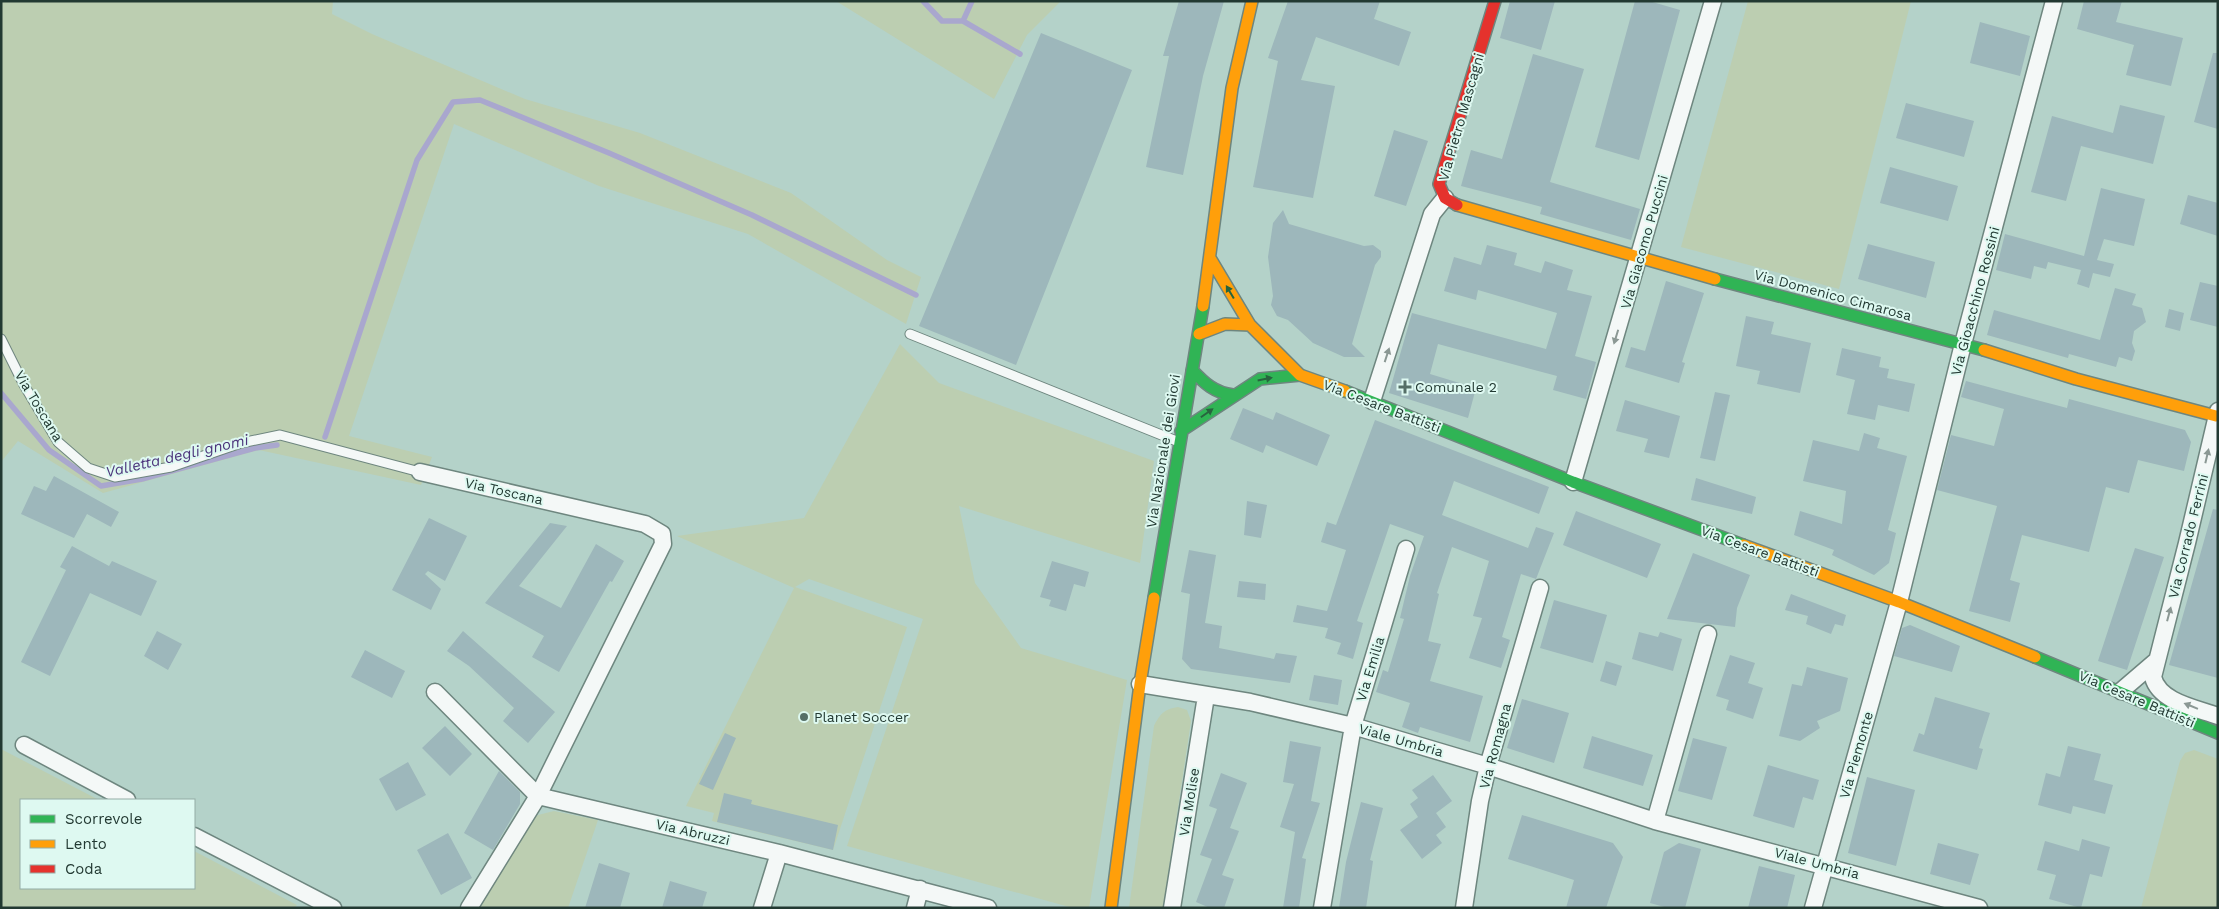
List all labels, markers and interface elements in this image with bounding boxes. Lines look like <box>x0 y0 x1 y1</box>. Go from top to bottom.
street label: Via Pietro Mascagni <box>1435 51 1487 183</box>
street label: Via Giacomo Puccini <box>1617 173 1671 311</box>
street label: Via Gioacchino Rossini <box>1947 225 2003 377</box>
street label: Via Domenico Cimarosa <box>1753 266 1914 324</box>
one-way arrow <box>1226 285 1235 298</box>
one-way arrow <box>1611 330 1619 345</box>
one-way arrow <box>1384 347 1391 362</box>
street label: Via Toscana <box>12 368 66 444</box>
street label: Via Nazionale dei Giovi <box>1143 373 1183 529</box>
one-way arrow <box>1257 375 1273 383</box>
street label: Via Cesare Battisti <box>1321 376 1443 436</box>
place label: Comunale 2 <box>1415 379 1497 395</box>
marker: Comunale 2 <box>1399 381 1411 393</box>
one-way arrow <box>1201 408 1214 418</box>
water label: Valletta degli gnomi <box>104 431 251 481</box>
one-way arrow <box>2203 449 2211 464</box>
street label: Via Corrado Ferrini <box>2165 472 2211 600</box>
street label: Via Toscana <box>463 474 545 508</box>
street label: Via Cesare Battisti <box>1699 522 1821 580</box>
one-way arrow <box>2165 607 2173 622</box>
street label: Via Emilia <box>1353 635 1387 703</box>
street label: Via Cesare Battisti <box>2076 667 2198 731</box>
street label: Via Romagna <box>1476 701 1514 791</box>
one-way arrow <box>2183 702 2198 710</box>
place label: Planet Soccer <box>814 709 909 725</box>
street label: Via Piemonte <box>1836 710 1876 800</box>
marker: Planet Soccer <box>798 711 810 723</box>
street label: Viale Umbria <box>1357 720 1445 760</box>
street label: Via Molise <box>1176 767 1202 837</box>
legend <box>20 799 195 889</box>
text: Scorrevole <box>65 810 143 828</box>
street label: Via Abruzzi <box>654 816 732 848</box>
text: Lento <box>65 835 107 853</box>
street label: Viale Umbria <box>1773 844 1861 882</box>
text: Coda <box>65 860 103 878</box>

